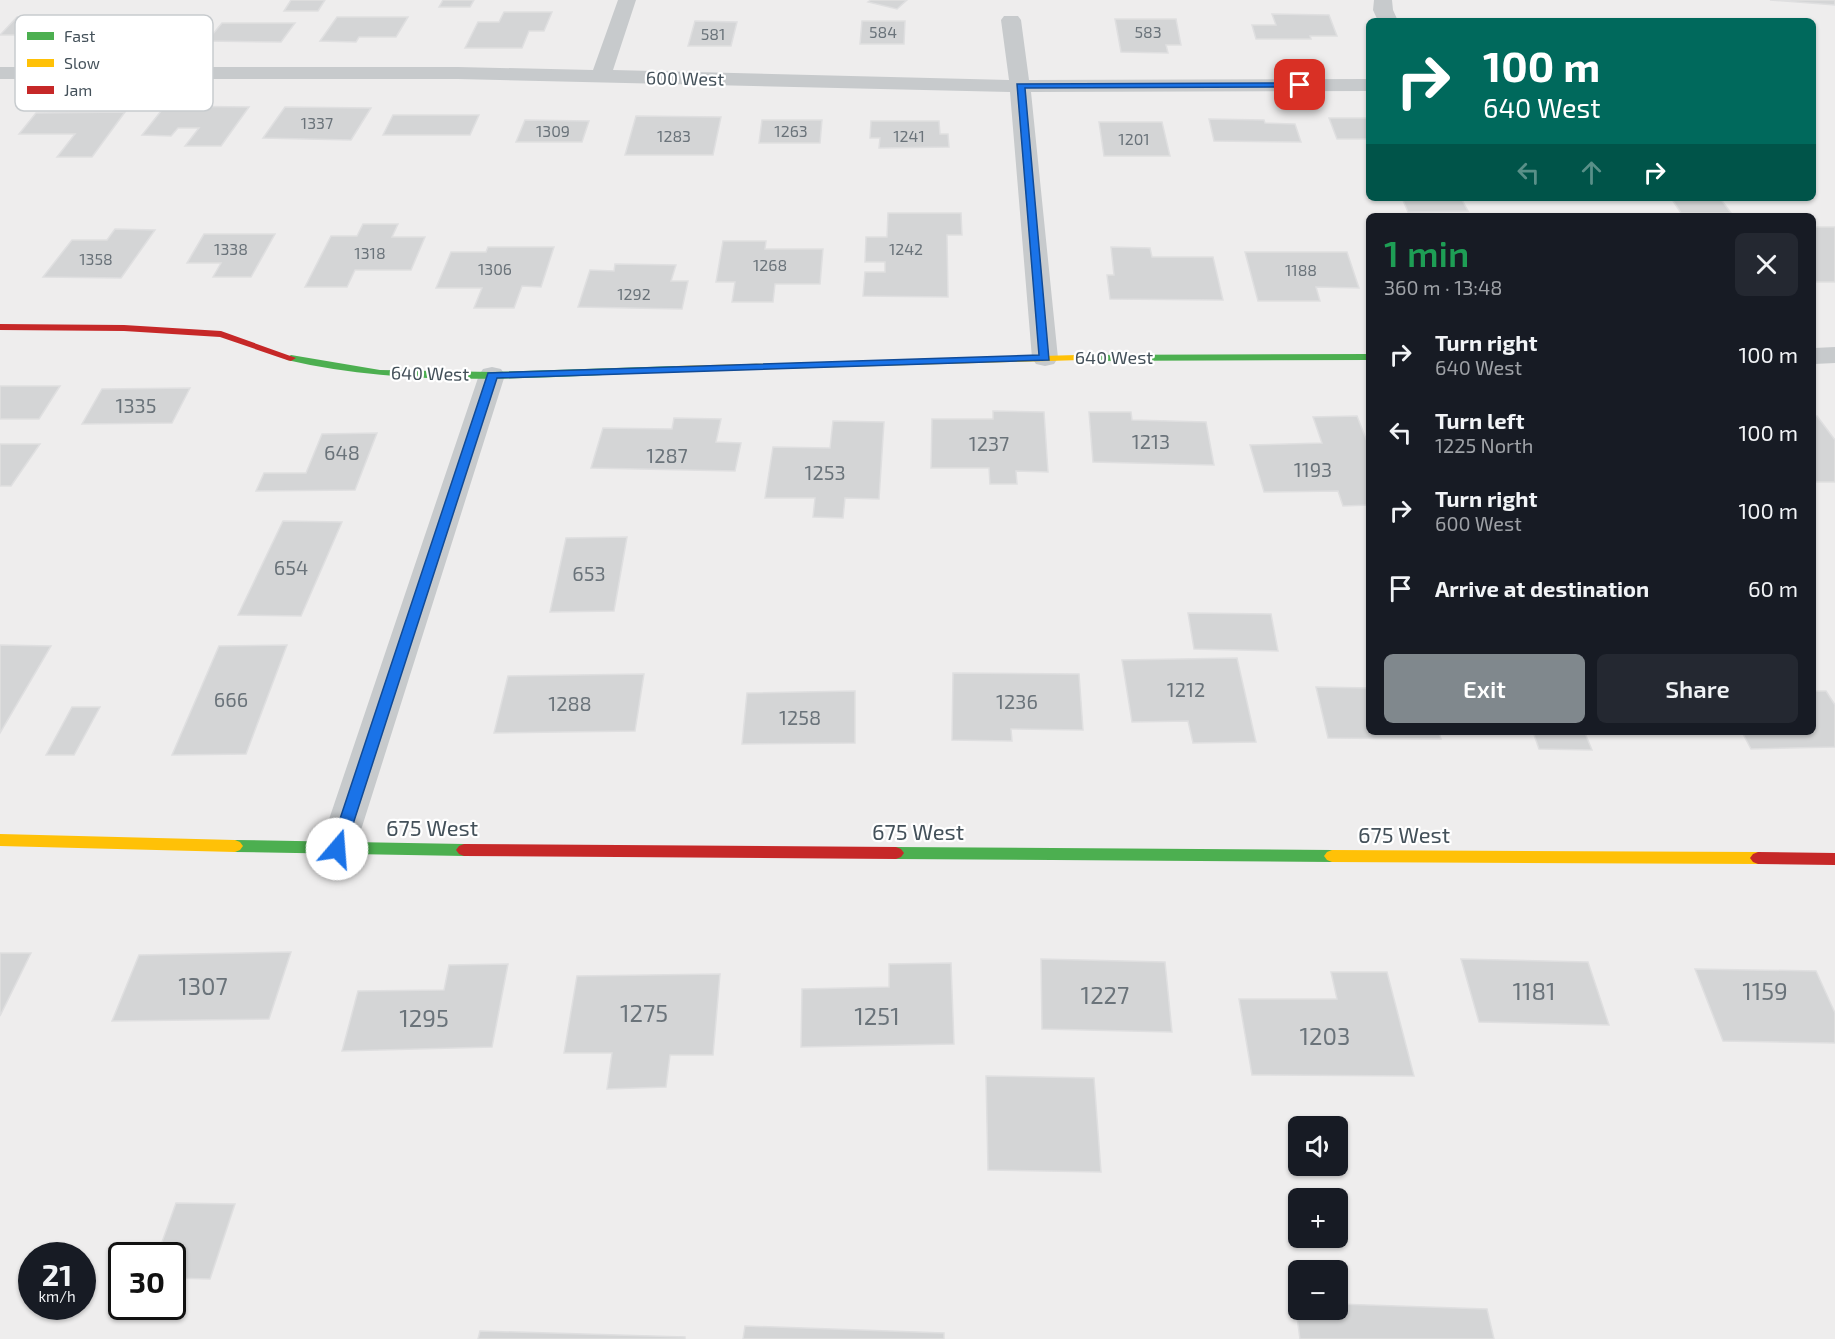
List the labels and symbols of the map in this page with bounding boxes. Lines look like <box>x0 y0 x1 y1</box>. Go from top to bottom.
legend <box>15 15 213 111</box>
house number: 584 <box>869 22 897 41</box>
house number: 583 <box>1134 22 1162 41</box>
house number: 581 <box>701 24 725 43</box>
text: Fast <box>64 26 95 45</box>
text: Slow <box>64 53 100 72</box>
pin <box>1274 59 1325 110</box>
street label: 600 West <box>646 66 724 90</box>
text: Jam <box>64 80 92 99</box>
house number: 1337 <box>301 113 333 132</box>
house number: 1309 <box>536 121 570 140</box>
house number: 1263 <box>774 121 808 140</box>
house number: 1283 <box>657 126 691 145</box>
house number: 1241 <box>893 126 925 145</box>
house number: 1201 <box>1118 129 1150 148</box>
house number: 1338 <box>214 239 248 258</box>
house number: 1242 <box>889 239 923 258</box>
house number: 1318 <box>354 243 386 262</box>
house number: 1358 <box>79 249 113 268</box>
house number: 1268 <box>753 255 787 274</box>
house number: 1306 <box>478 259 512 278</box>
house number: 1188 <box>1285 260 1317 279</box>
house number: 1292 <box>617 284 651 303</box>
street label: 640 West <box>1075 346 1153 368</box>
street label: 640 West <box>391 361 470 385</box>
house number: 1335 <box>116 393 156 417</box>
house number: 1213 <box>1132 429 1170 453</box>
house number: 1237 <box>969 431 1009 455</box>
house number: 648 <box>324 440 360 464</box>
house number: 1287 <box>646 443 688 467</box>
house number: 1193 <box>1294 457 1332 481</box>
house number: 1253 <box>804 460 846 484</box>
house number: 654 <box>274 555 308 579</box>
house number: 653 <box>572 561 606 585</box>
house number: 1212 <box>1167 677 1205 701</box>
house number: 666 <box>214 687 248 711</box>
house number: 1236 <box>996 689 1038 713</box>
house number: 1288 <box>548 691 592 715</box>
house number: 1258 <box>779 705 821 729</box>
street label: 675 West <box>386 814 478 840</box>
position arrow <box>305 817 369 881</box>
street label: 675 West <box>872 818 964 844</box>
street label: 675 West <box>1358 821 1450 847</box>
house number: 1307 <box>178 971 228 1000</box>
house number: 1181 <box>1512 976 1556 1005</box>
house number: 1159 <box>1742 976 1788 1005</box>
house number: 1227 <box>1081 980 1129 1009</box>
house number: 1275 <box>620 998 668 1027</box>
house number: 1251 <box>854 1001 900 1030</box>
house number: 1295 <box>399 1003 449 1032</box>
house number: 1203 <box>1300 1021 1350 1050</box>
speed limit sign: 30 <box>108 1242 186 1320</box>

